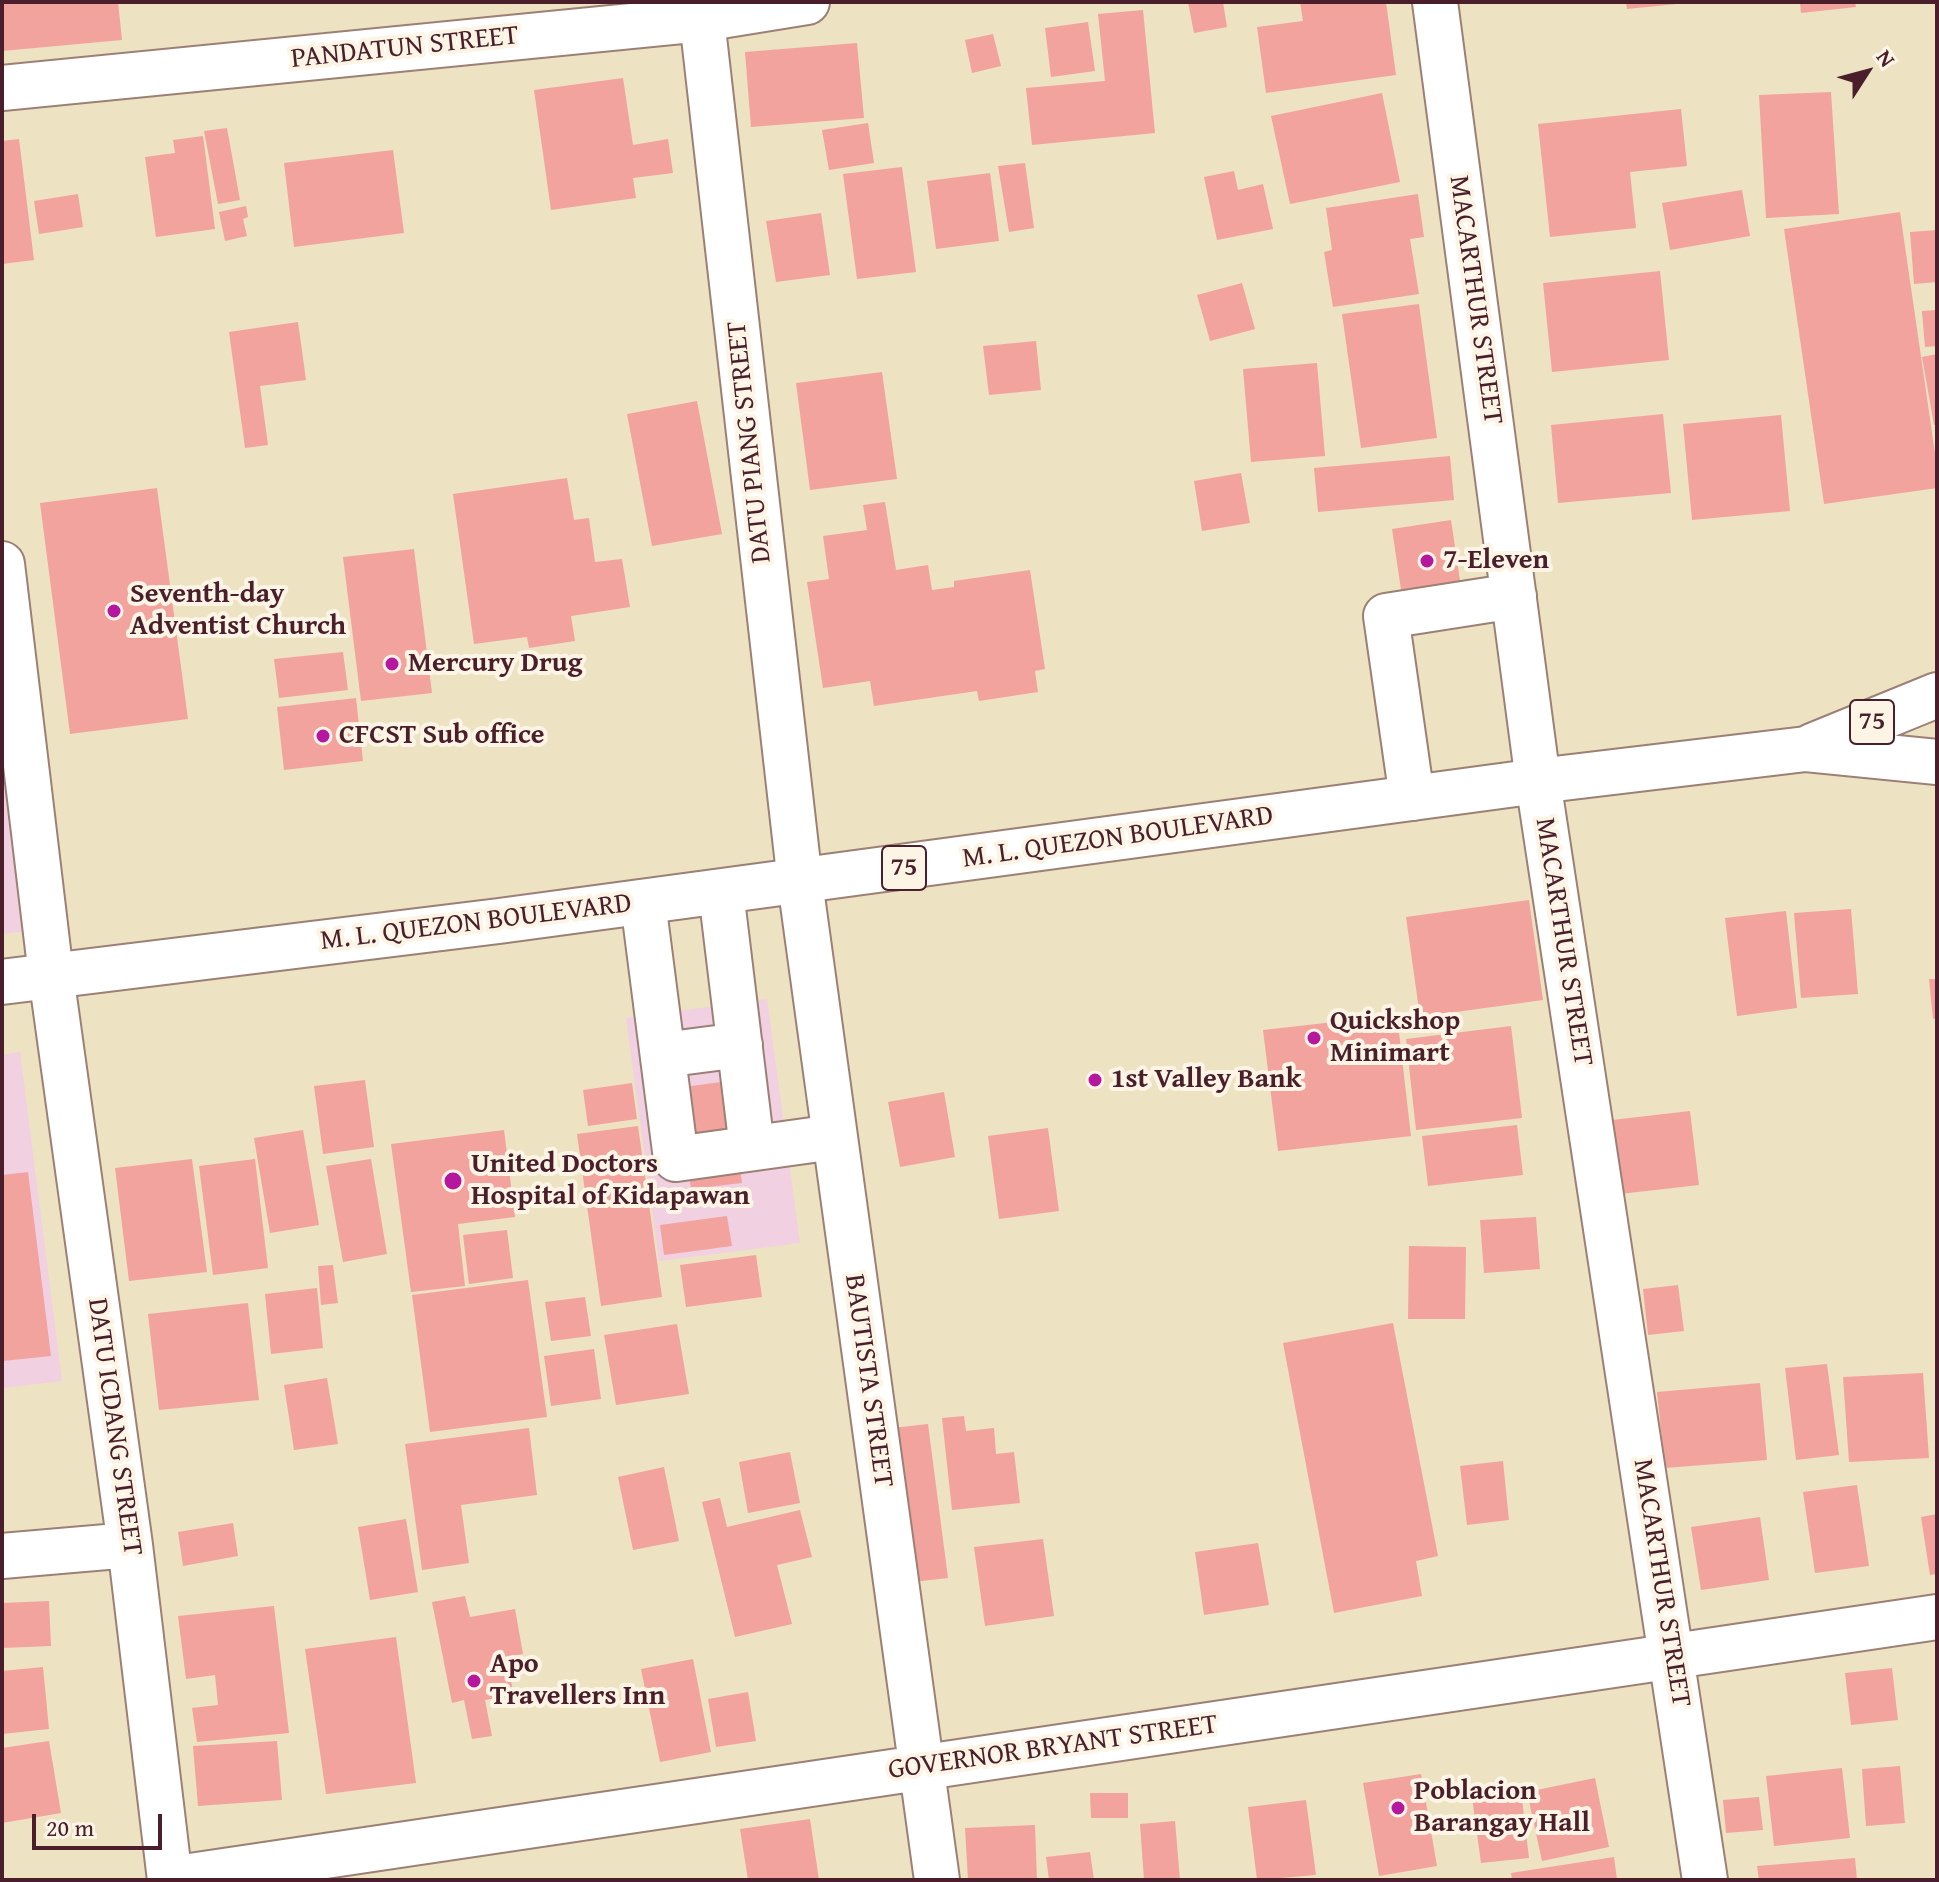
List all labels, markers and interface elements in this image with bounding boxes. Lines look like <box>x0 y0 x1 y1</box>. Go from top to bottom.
street label: PANDATUN STREET <box>290 19 520 77</box>
north arrow <box>1827 32 1907 112</box>
text: N <box>1869 43 1904 73</box>
street label: MACARTHUR STREET <box>1441 173 1509 427</box>
street label: DATU PIANG STREET <box>721 319 779 565</box>
place label: 7-Eleven <box>1443 544 1549 578</box>
marker: 7-Eleven <box>1418 552 1436 570</box>
place label: Seventh-day Adventist Church <box>130 578 346 644</box>
marker: Seventh-day Adventist Church <box>105 602 123 620</box>
place label: Mercury Drug <box>408 647 583 681</box>
marker: Mercury Drug <box>383 655 401 673</box>
road number: 75 <box>1850 700 1894 744</box>
place label: CFCST Sub office <box>339 719 545 753</box>
marker: CFCST Sub office <box>314 727 332 745</box>
street label: M. L. QUEZON BOULEVARD <box>961 800 1275 876</box>
street label: MACARTHUR STREET <box>1527 815 1599 1069</box>
road number: 75 <box>882 846 926 890</box>
street label: M. L. QUEZON BOULEVARD <box>318 887 634 959</box>
place label: Quickshop Minimart <box>1330 1005 1460 1071</box>
marker: Quickshop Minimart <box>1305 1029 1323 1047</box>
place label: 1st Valley Bank <box>1111 1063 1302 1097</box>
marker: 1st Valley Bank <box>1086 1071 1104 1089</box>
place label: United Doctors Hospital of Kidapawan <box>471 1148 750 1214</box>
marker: United Doctors Hospital of Kidapawan <box>442 1170 464 1192</box>
street label: BAUTISTA STREET <box>836 1272 900 1490</box>
street label: DATU ICDANG STREET <box>79 1296 149 1558</box>
street label: MACARTHUR STREET <box>1625 1456 1697 1710</box>
place label: Apo Travellers Inn <box>490 1648 665 1714</box>
marker: Apo Travellers Inn <box>465 1672 483 1690</box>
street label: GOVERNOR BRYANT STREET <box>886 1708 1220 1788</box>
place label: Poblacion Barangay Hall <box>1414 1775 1590 1841</box>
scale bar <box>36 1798 166 1848</box>
marker: Poblacion Barangay Hall <box>1389 1799 1407 1817</box>
text: 20 m <box>46 1810 94 1845</box>

